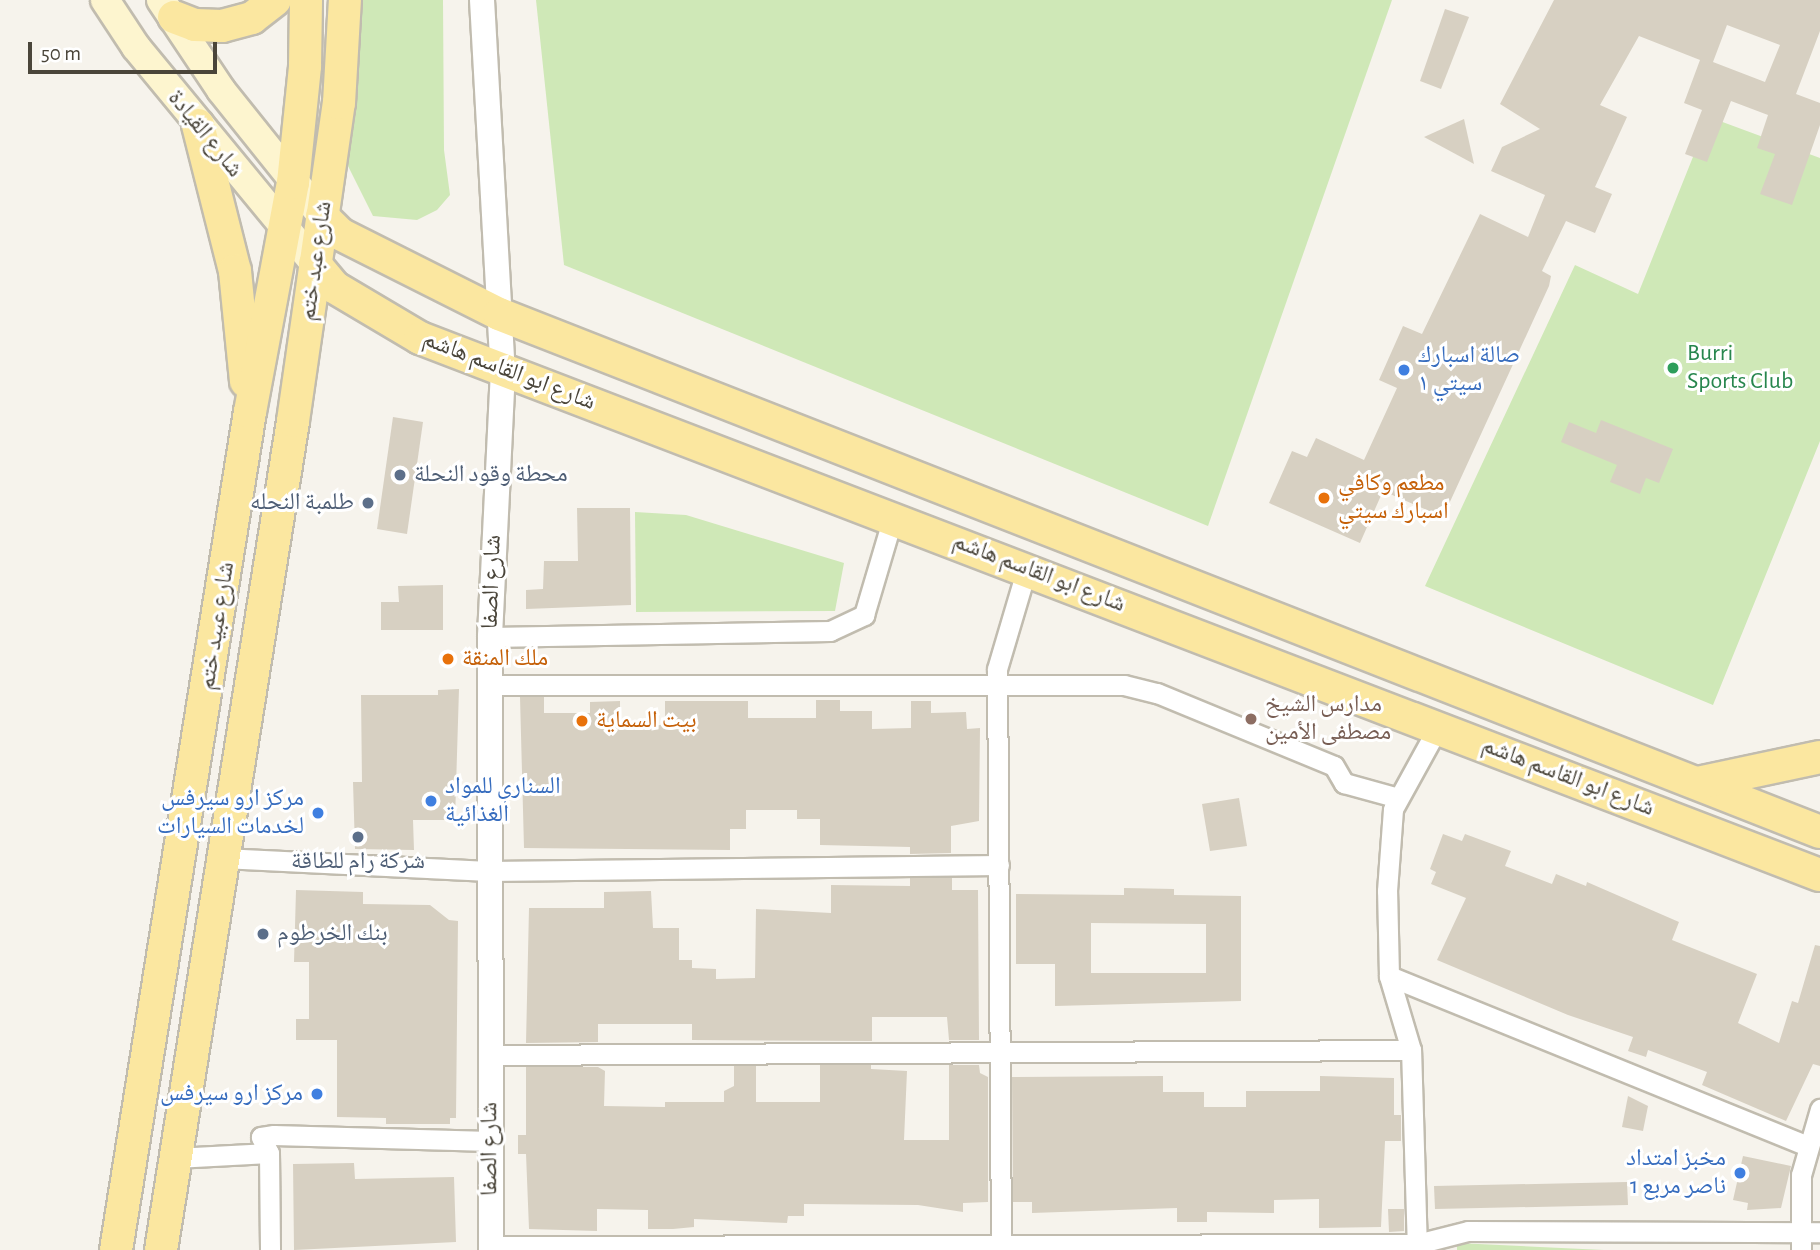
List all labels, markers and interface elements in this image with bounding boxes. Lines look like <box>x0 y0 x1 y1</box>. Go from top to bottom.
scale bar <box>32 28 220 72</box>
text: 50 m <box>41 43 81 64</box>
street label: شارع القيادة <box>161 84 249 184</box>
street label: شارع عبد ختم <box>293 199 339 323</box>
street label: شارع ابو القاسم هاشم <box>419 325 599 417</box>
place label: Burri Sports Club <box>1687 340 1793 396</box>
place label: صالة اسبارك سيتي ١ <box>1418 342 1520 398</box>
marker: Burri Sports Club <box>1665 360 1681 376</box>
marker: صالة اسبارك سيتي ١ <box>1396 362 1412 378</box>
place label: محطة وقود النحلة <box>414 461 568 489</box>
marker: محطة وقود النحلة <box>392 467 408 483</box>
place label: مطعم وكافي اسبارك سيتي <box>1338 470 1449 526</box>
place label: طلمبة النحله <box>250 489 354 517</box>
marker: مطعم وكافي اسبارك سيتي <box>1316 490 1332 506</box>
marker: طلمبة النحله <box>360 495 376 511</box>
street label: شارع ابو القاسم هاشم <box>949 527 1129 619</box>
street label: شارع الصفا <box>476 534 508 630</box>
street label: شارع عبيد ختم <box>193 560 241 692</box>
place label: ملك المنقة <box>462 645 548 673</box>
marker: ملك المنقة <box>440 651 456 667</box>
place label: مدارس الشيخ مصطفى الأمين <box>1265 691 1391 747</box>
place label: بيت السماية <box>596 707 697 735</box>
marker: مدارس الشيخ مصطفى الأمين <box>1243 711 1259 727</box>
marker: بيت السماية <box>574 713 590 729</box>
street label: شارع ابو القاسم هاشم <box>1478 731 1658 823</box>
place label: السناري للمواد الغذائية <box>445 773 561 829</box>
place label: مركز ارو سيرفس لخدمات السيارات <box>157 785 304 841</box>
marker: السناري للمواد الغذائية <box>423 793 439 809</box>
marker: مركز ارو سيرفس لخدمات السيارات <box>310 805 326 821</box>
marker: شركة رام للطاقة <box>350 829 366 845</box>
place label: شركة رام للطاقة <box>291 848 425 876</box>
place label: بنك الخرطوم <box>277 920 388 948</box>
marker: بنك الخرطوم <box>255 926 271 942</box>
place label: مركز ارو سيرفس <box>160 1080 303 1108</box>
marker: مركز ارو سيرفس <box>309 1086 325 1102</box>
street label: شارع الصفا <box>476 1102 504 1196</box>
place label: مخبز امتداد ناصر مربع 1 <box>1626 1145 1726 1201</box>
marker: مخبز امتداد ناصر مربع 1 <box>1732 1165 1748 1181</box>

